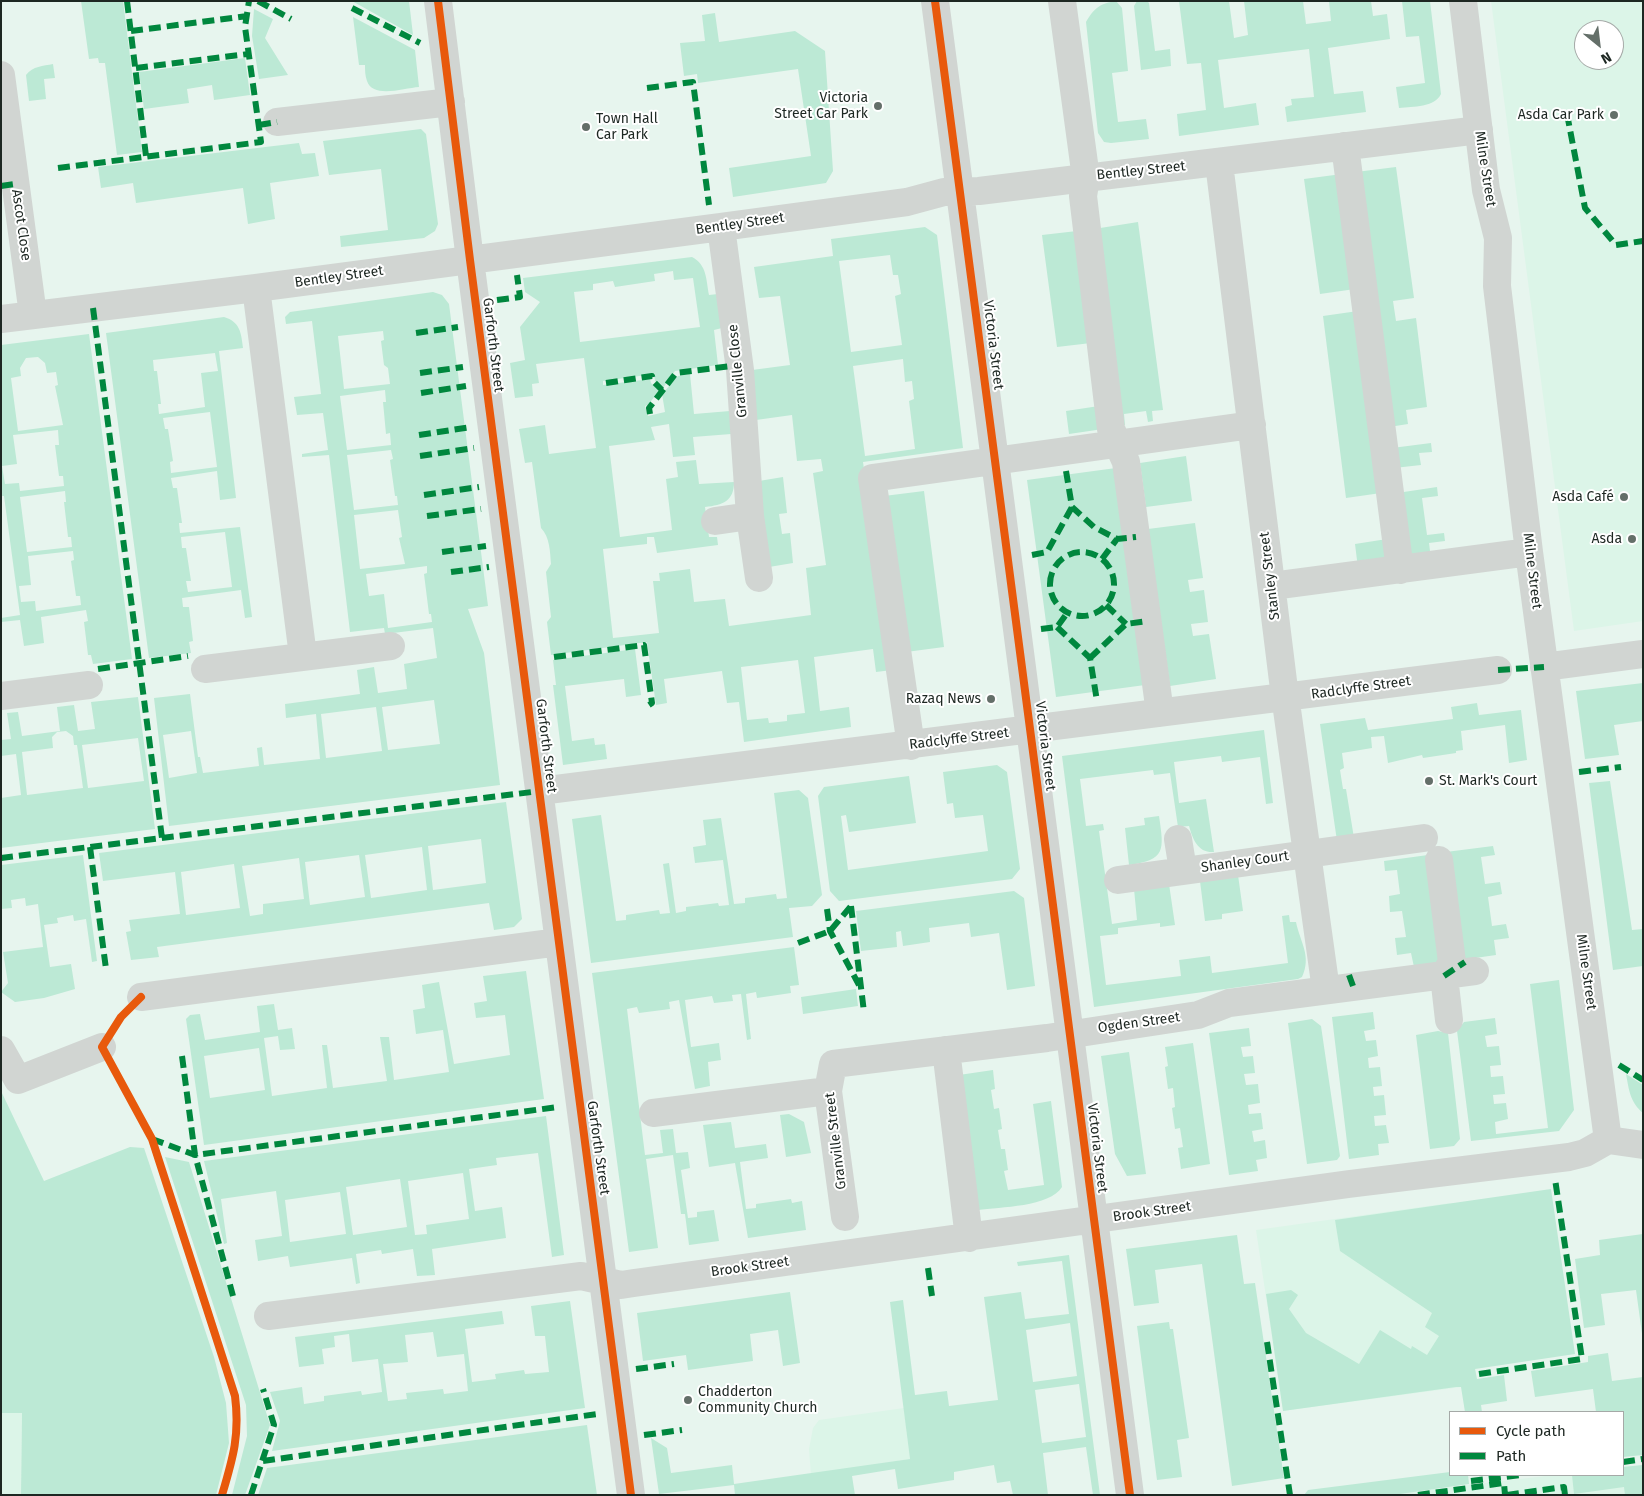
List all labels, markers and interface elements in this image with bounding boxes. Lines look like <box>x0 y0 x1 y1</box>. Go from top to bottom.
north arrow <box>1574 20 1624 70</box>
text: N <box>1598 48 1614 67</box>
place label: Victoria Street Car Park <box>774 90 868 122</box>
marker: Victoria Street Car Park <box>872 100 884 112</box>
place label: Asda Car Park <box>1518 107 1604 123</box>
marker: Asda Car Park <box>1608 109 1620 121</box>
place label: Town Hall Car Park <box>596 111 658 144</box>
marker: Town Hall Car Park <box>580 121 592 133</box>
street label: Milne Street <box>1471 130 1499 208</box>
street label: Bentley Street <box>1096 158 1186 184</box>
street label: Ascot Close <box>8 188 34 262</box>
street label: Bentley Street <box>695 209 785 239</box>
street label: Bentley Street <box>294 262 384 292</box>
street label: Garforth Street <box>479 297 507 393</box>
street label: Victoria Street <box>979 299 1007 391</box>
street label: Granville Close <box>725 323 751 419</box>
place label: Asda Café <box>1552 489 1614 505</box>
marker: Asda Café <box>1618 491 1630 503</box>
street label: Stanley Street <box>1256 531 1284 621</box>
place label: Asda <box>1591 531 1622 547</box>
street label: Milne Street <box>1519 532 1545 610</box>
marker: Asda <box>1626 533 1638 545</box>
street label: Radclyffe Street <box>1310 673 1412 703</box>
place label: Razaq News <box>906 691 981 707</box>
marker: Razaq News <box>985 693 997 705</box>
street label: Garforth Street <box>532 698 560 794</box>
street label: Victoria Street <box>1031 700 1059 792</box>
street label: Radclyffe Street <box>908 725 1010 753</box>
place label: St. Mark's Court <box>1439 773 1537 789</box>
marker: St. Mark's Court <box>1423 775 1435 787</box>
street label: Shanley Court <box>1200 848 1290 876</box>
street label: Milne Street <box>1572 933 1600 1011</box>
street label: Ogden Street <box>1097 1009 1181 1037</box>
street label: Granville Street <box>822 1091 850 1191</box>
street label: Garforth Street <box>583 1100 613 1196</box>
street label: Victoria Street <box>1083 1102 1111 1194</box>
street label: Brook Street <box>1112 1198 1192 1226</box>
street label: Brook Street <box>710 1253 790 1281</box>
place label: Chadderton Community Church <box>698 1384 818 1416</box>
marker: Chadderton Community Church <box>682 1394 694 1406</box>
legend <box>1449 1411 1624 1476</box>
text: Cycle path <box>1496 1422 1566 1440</box>
text: Path <box>1496 1447 1526 1465</box>

